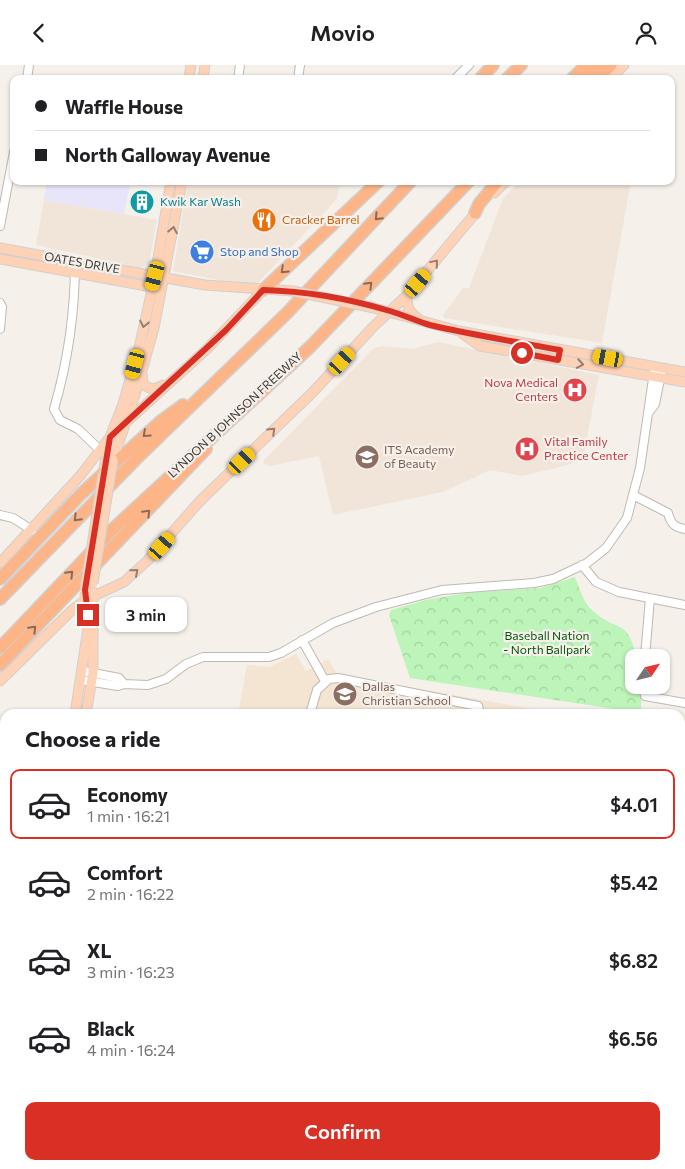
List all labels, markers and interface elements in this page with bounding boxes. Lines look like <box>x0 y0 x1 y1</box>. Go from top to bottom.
icon: back <box>25 19 53 47</box>
text: Movio <box>310 19 375 46</box>
icon: person <box>632 19 660 47</box>
text: Waffle House <box>65 95 183 118</box>
text: North Galloway Avenue <box>65 143 270 166</box>
building icon: Kwik Kar Wash <box>129 189 155 215</box>
place label: Kwik Kar Wash <box>160 194 241 208</box>
restaurant icon: Cracker Barrel <box>251 207 277 233</box>
one-way arrow <box>375 211 384 220</box>
place label: Cracker Barrel <box>282 212 360 226</box>
one-way arrow <box>168 226 178 234</box>
supermarket icon: Stop and Shop <box>189 239 215 265</box>
place label: Stop and Shop <box>220 244 299 258</box>
street label: OATES DRIVE <box>43 248 121 276</box>
car <box>143 260 166 292</box>
one-way arrow <box>429 260 438 269</box>
one-way arrow <box>281 264 290 273</box>
car <box>402 267 433 299</box>
one-way arrow <box>363 282 372 291</box>
one-way arrow <box>140 320 150 328</box>
route start <box>511 342 533 364</box>
car <box>326 345 357 377</box>
car <box>123 348 146 380</box>
street label: LYNDON B JOHNSON FREEWAY <box>165 348 305 481</box>
car <box>591 348 624 368</box>
one-way arrow <box>575 358 584 368</box>
place label: Nova Medical Centers <box>484 375 558 403</box>
hospital icon: Nova Medical Centers <box>562 377 588 403</box>
one-way arrow <box>143 428 152 437</box>
one-way arrow <box>267 428 276 437</box>
place label: Vital Family Practice Center <box>544 434 629 462</box>
hospital icon: Vital Family Practice Center <box>514 436 540 462</box>
place label: ITS Academy of Beauty <box>384 442 454 470</box>
school or university icon: ITS Academy of Beauty <box>354 444 380 470</box>
car <box>225 445 258 477</box>
one-way arrow <box>141 509 150 518</box>
one-way arrow <box>74 513 83 522</box>
car <box>146 530 177 562</box>
one-way arrow <box>129 569 138 578</box>
one-way arrow <box>64 571 73 580</box>
callout: 3 min <box>106 597 188 633</box>
route end <box>77 604 99 626</box>
text: 3 min <box>126 605 166 624</box>
one-way arrow <box>27 626 36 635</box>
park label: Baseball Nation - North Ballpark <box>503 628 591 656</box>
north arrow <box>625 649 670 694</box>
map controls <box>625 649 670 694</box>
place label: Dallas Christian School <box>362 679 451 707</box>
school or university icon: Dallas Christian School <box>332 681 358 707</box>
text: Choose a ride <box>25 725 160 752</box>
icon: car <box>27 782 72 827</box>
text: Economy <box>87 783 168 806</box>
text: $4.01 <box>610 793 658 816</box>
text: 1 min · 16:21 <box>87 806 170 825</box>
icon: car <box>27 860 72 905</box>
text: Comfort <box>87 861 163 884</box>
text: $5.42 <box>610 871 658 894</box>
text: 2 min · 16:22 <box>87 884 174 903</box>
icon: car <box>27 938 72 983</box>
text: XL <box>87 939 112 962</box>
text: $6.82 <box>609 949 658 972</box>
text: 3 min · 16:23 <box>87 962 175 981</box>
icon: car <box>27 1016 72 1061</box>
text: Black <box>87 1017 135 1040</box>
text: $6.56 <box>608 1027 658 1050</box>
text: 4 min · 16:24 <box>87 1040 175 1059</box>
button: Confirm <box>25 1102 660 1160</box>

